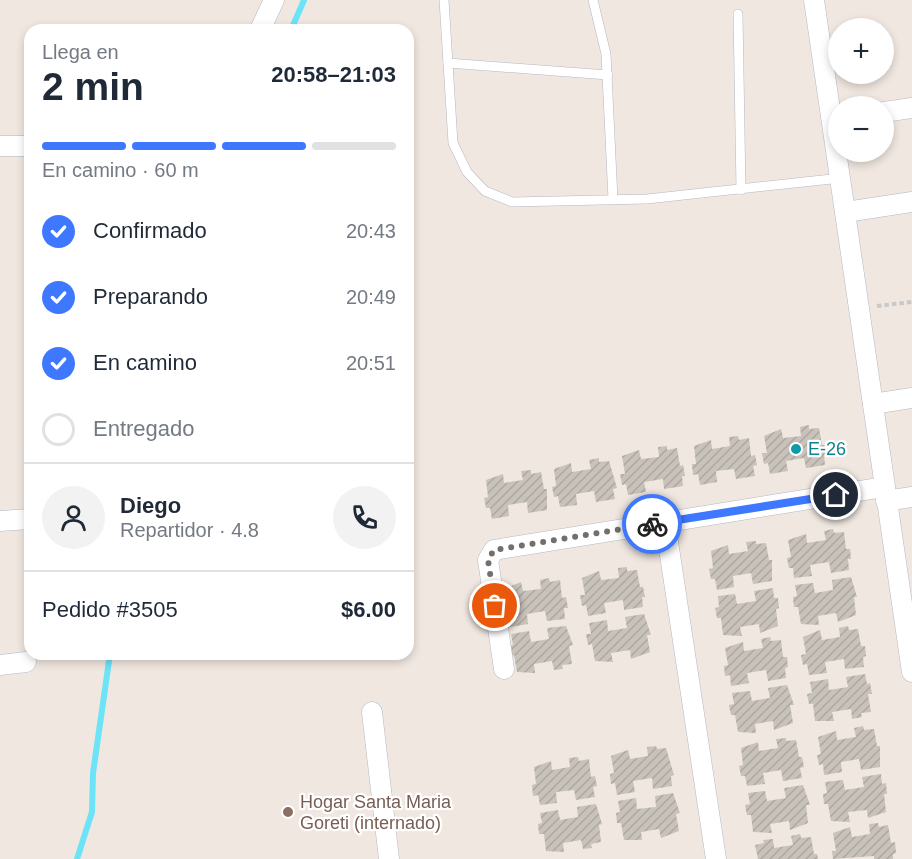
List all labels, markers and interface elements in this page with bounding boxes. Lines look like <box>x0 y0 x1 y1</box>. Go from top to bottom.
map controls <box>828 18 894 162</box>
button: + <box>828 18 894 84</box>
text: Llega en <box>42 41 119 63</box>
text: 20:58–21:03 <box>271 62 396 87</box>
text: 2 min <box>42 65 144 108</box>
button: − <box>828 96 894 162</box>
text: En camino · 60 m <box>42 159 199 181</box>
icon: check <box>42 215 75 248</box>
text: Confirmado <box>93 218 207 243</box>
text: 20:43 <box>346 220 396 242</box>
icon: check <box>42 281 75 314</box>
text: Preparando <box>93 284 208 309</box>
text: 20:49 <box>346 286 396 308</box>
icon: check <box>42 347 75 380</box>
text: En camino <box>93 350 197 375</box>
text: 20:51 <box>346 352 396 374</box>
text: Entregado <box>93 416 195 441</box>
place label: E-26 <box>808 439 846 459</box>
marker: E-26 <box>789 442 803 456</box>
pin <box>810 469 861 520</box>
icon: home <box>819 478 852 511</box>
button: person <box>42 486 105 549</box>
button: phone <box>333 486 396 549</box>
text: Diego <box>120 493 181 518</box>
courier <box>622 494 682 554</box>
icon: bike <box>636 508 669 541</box>
text: Repartidor · 4.8 <box>120 519 259 541</box>
pin <box>469 580 520 631</box>
icon: bag <box>478 589 511 622</box>
text: Pedido #3505 <box>42 597 178 622</box>
text: $6.00 <box>341 597 396 622</box>
place label: Hogar Santa Maria Goreti (internado) <box>300 792 452 833</box>
marker: Hogar Santa Maria Goreti (internado) <box>281 805 295 819</box>

